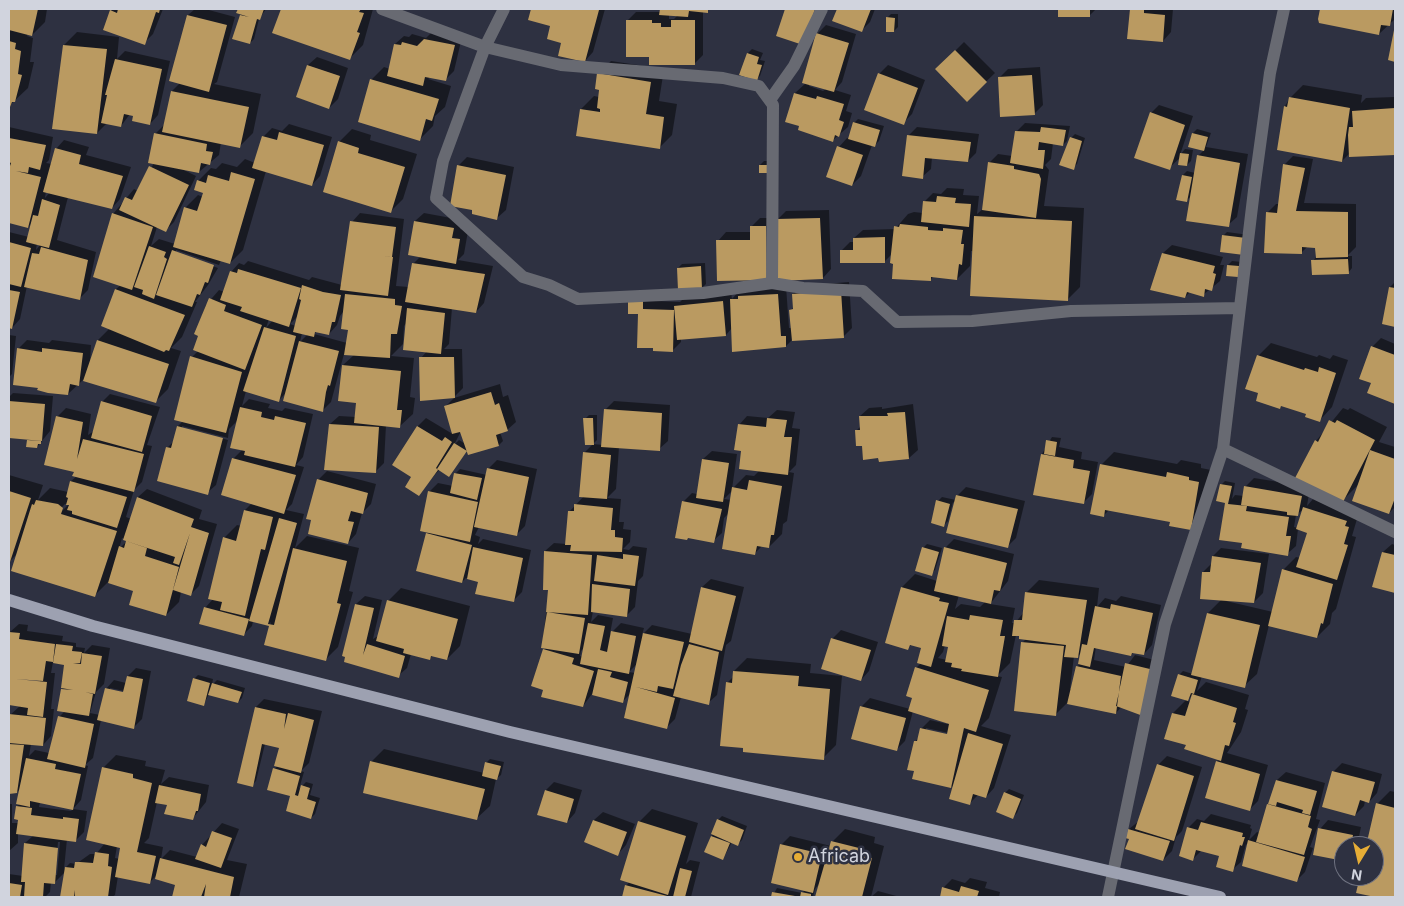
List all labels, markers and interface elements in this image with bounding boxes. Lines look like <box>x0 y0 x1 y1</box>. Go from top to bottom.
north arrow <box>1334 836 1384 886</box>
place label: Africab <box>808 846 870 868</box>
marker: Africab <box>792 851 804 863</box>
text: N <box>1350 866 1363 885</box>

